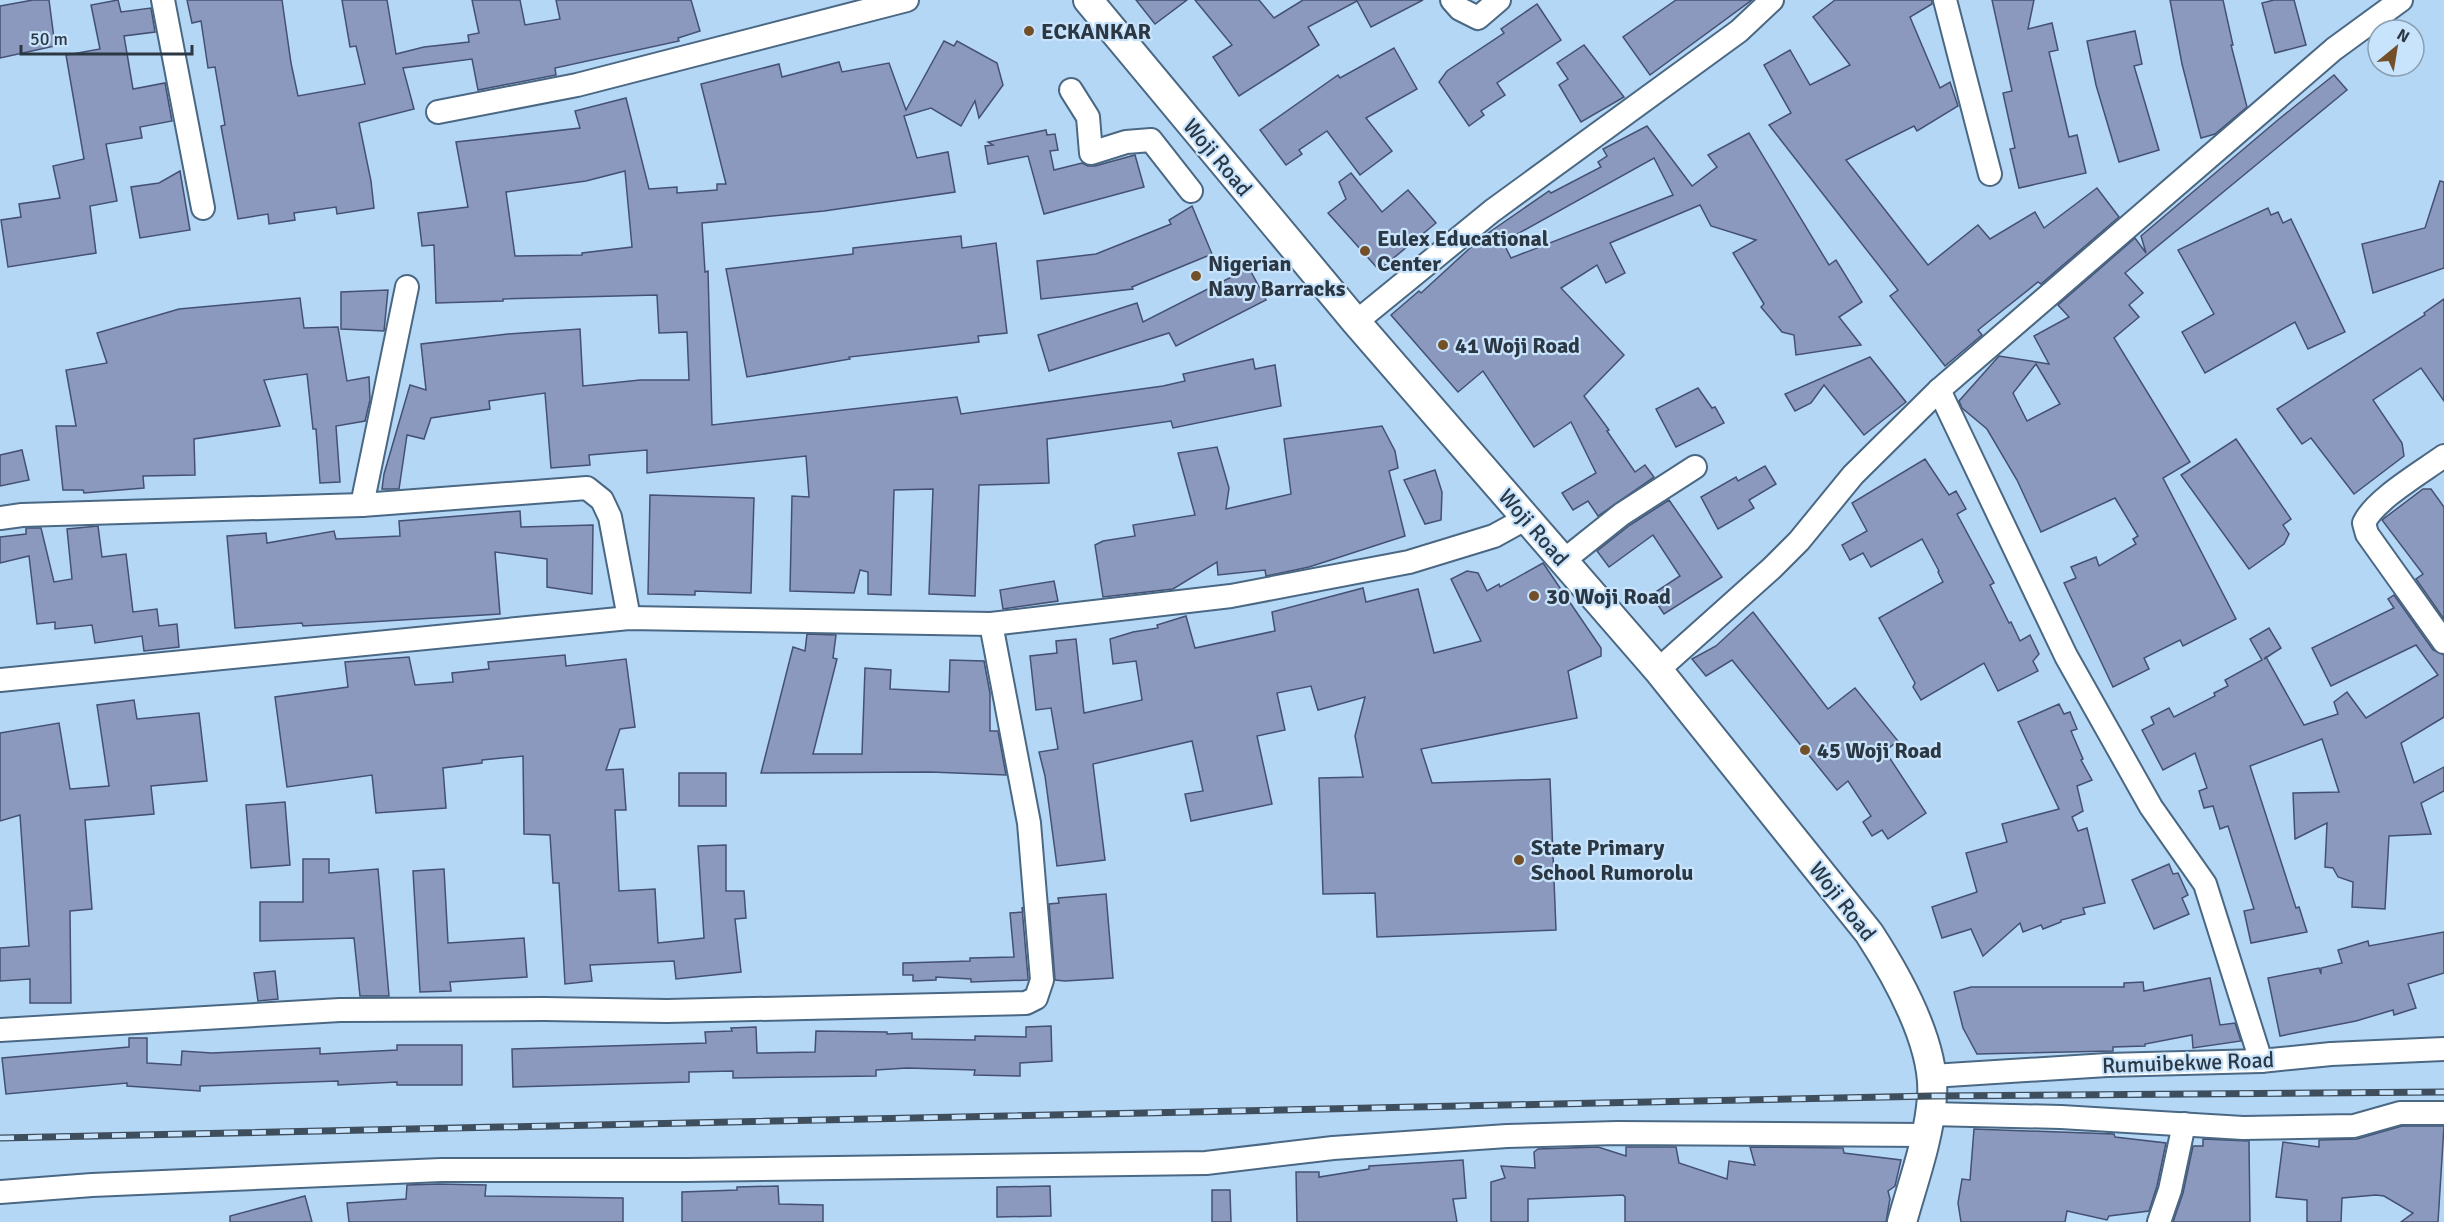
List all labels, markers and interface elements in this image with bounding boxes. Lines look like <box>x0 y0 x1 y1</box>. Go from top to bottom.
scale bar <box>21 18 192 56</box>
place label: ECKANKAR <box>1041 18 1151 45</box>
north arrow <box>2366 18 2426 78</box>
marker: ECKANKAR <box>1022 24 1036 38</box>
text: N <box>2393 24 2413 47</box>
text: 50 m <box>30 28 68 50</box>
street label: Woji Road <box>1177 113 1258 202</box>
place label: Eulex Educational Center <box>1377 225 1549 277</box>
marker: Eulex Educational Center <box>1358 244 1372 258</box>
place label: Nigerian Navy Barracks <box>1208 250 1346 302</box>
marker: Nigerian Navy Barracks <box>1189 269 1203 283</box>
place label: 41 Woji Road <box>1455 332 1580 359</box>
marker: 41 Woji Road <box>1436 338 1450 352</box>
street label: Woji Road <box>1493 483 1574 571</box>
place label: 30 Woji Road <box>1546 583 1671 610</box>
marker: 30 Woji Road <box>1527 589 1541 603</box>
place label: 45 Woji Road <box>1817 737 1942 764</box>
marker: 45 Woji Road <box>1798 743 1812 757</box>
place label: State Primary School Rumorolu <box>1531 834 1693 886</box>
marker: State Primary School Rumorolu <box>1512 853 1526 867</box>
street label: Woji Road <box>1803 856 1882 946</box>
street label: Rumuibekwe Road <box>2101 1046 2275 1079</box>

